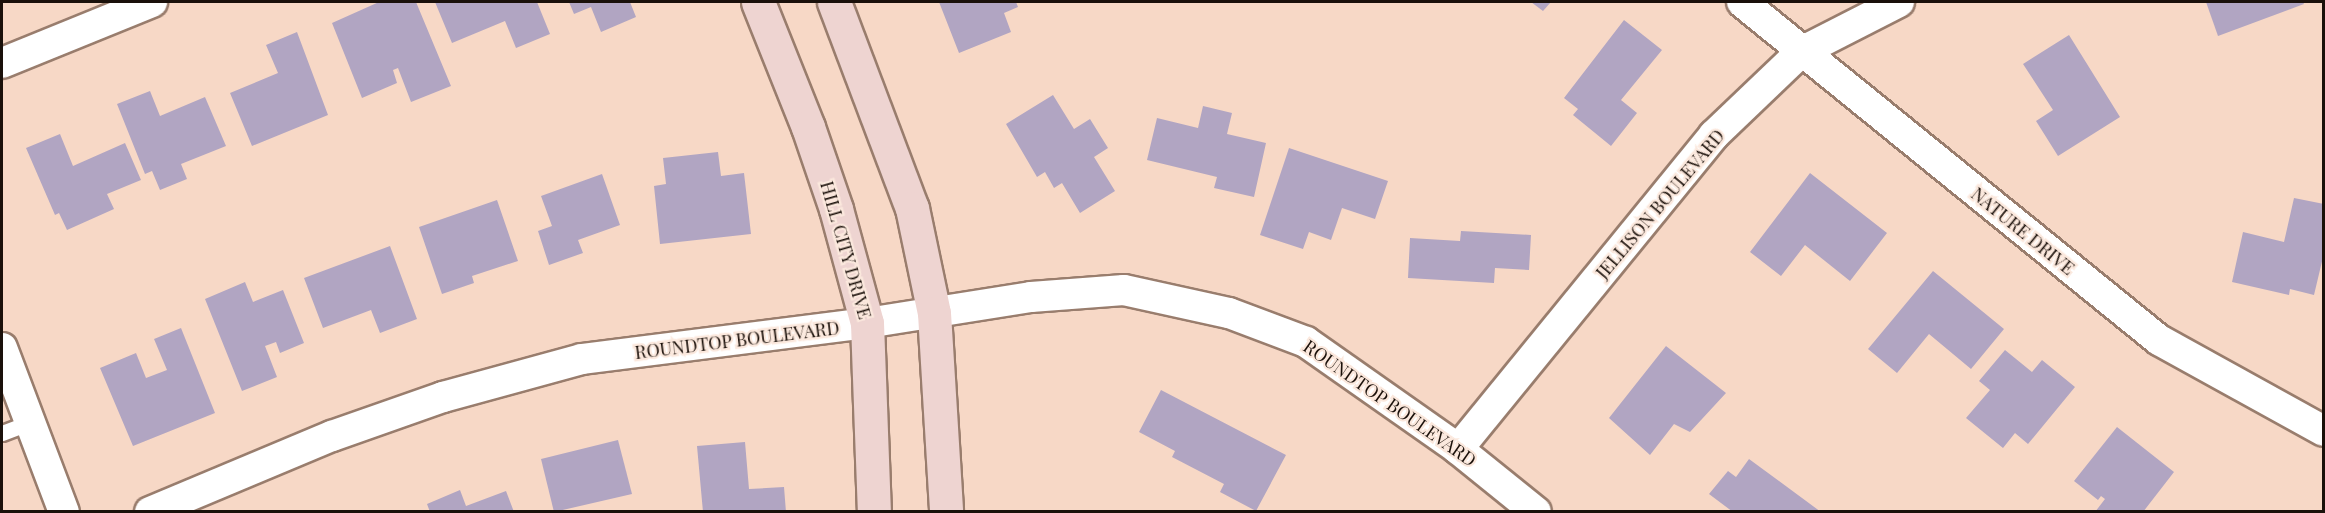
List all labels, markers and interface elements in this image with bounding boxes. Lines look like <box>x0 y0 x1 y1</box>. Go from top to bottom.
street label: JELLISON BOULEVARD <box>1591 125 1729 283</box>
street label: HILL CITY DRIVE <box>816 178 876 322</box>
street label: NATURE DRIVE <box>1967 183 2079 279</box>
street label: ROUNDTOP BOULEVARD <box>633 317 841 363</box>
street label: ROUNDTOP BOULEVARD <box>1299 335 1481 471</box>

